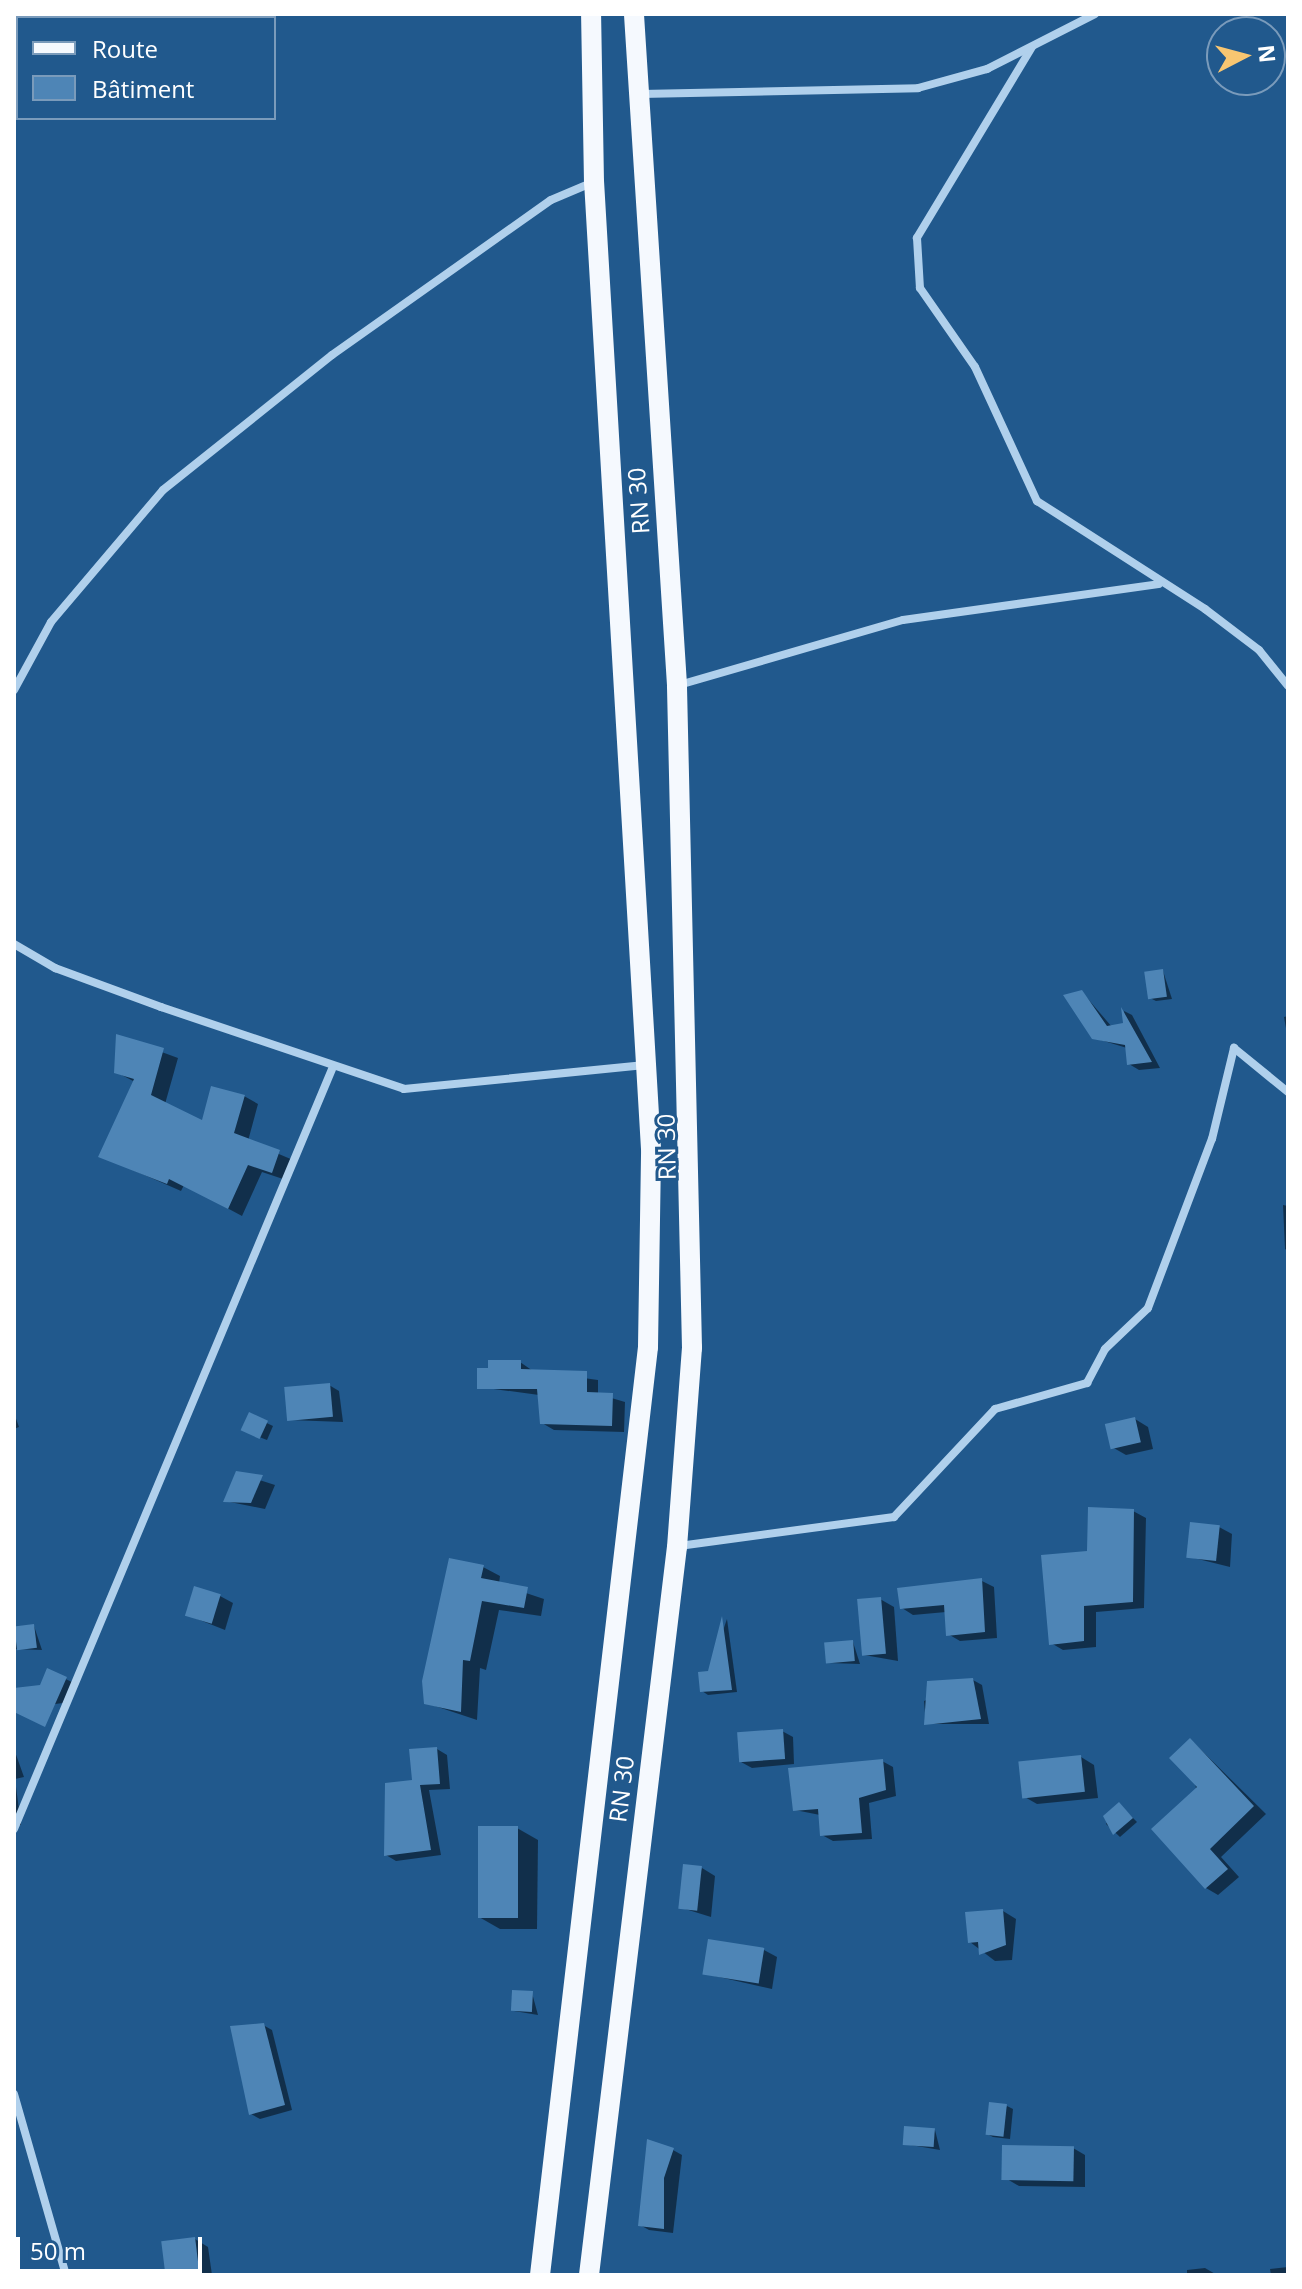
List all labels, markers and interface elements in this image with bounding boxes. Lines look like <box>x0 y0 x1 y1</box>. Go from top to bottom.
legend <box>16 16 276 120</box>
north arrow <box>1206 16 1286 96</box>
text: Route <box>92 32 158 65</box>
text: N <box>1252 43 1284 64</box>
text: Bâtiment <box>92 72 194 105</box>
street label: RN 30 <box>621 467 655 535</box>
street label: RN 30 <box>651 1113 681 1181</box>
street label: RN 30 <box>603 1754 639 1824</box>
scale bar <box>20 2221 206 2271</box>
text: 50 m <box>30 2234 86 2267</box>

